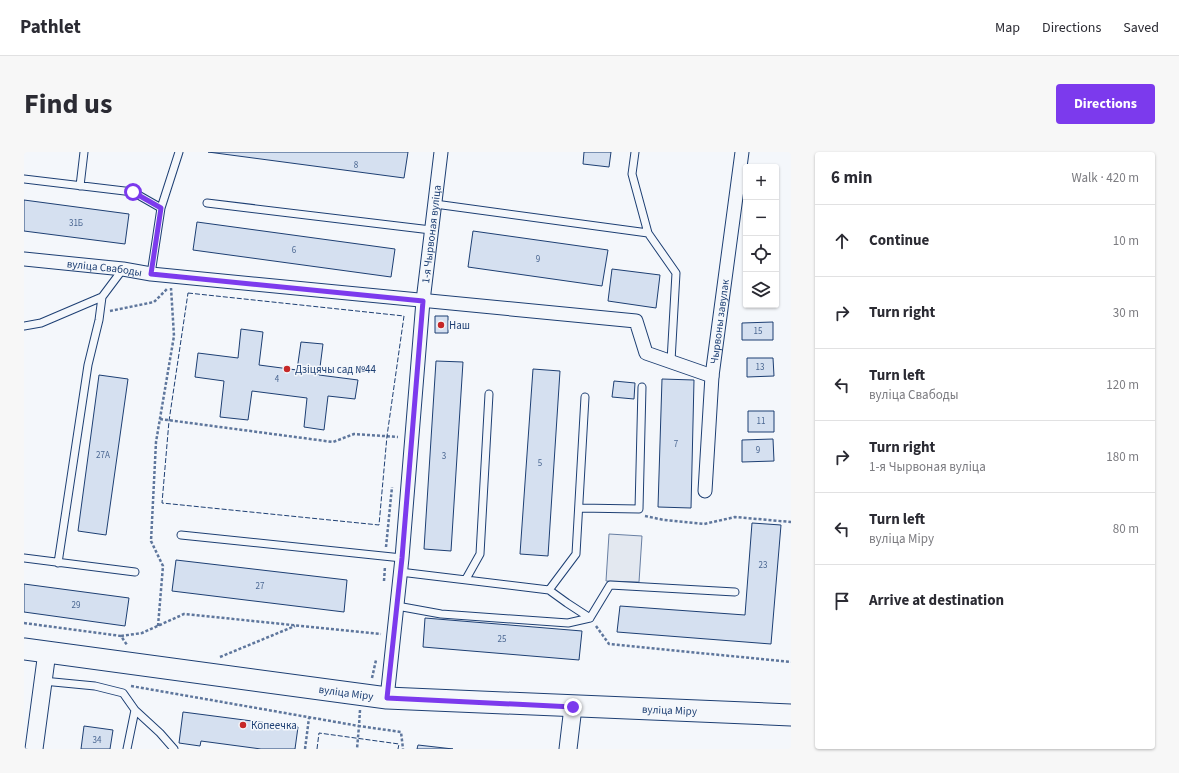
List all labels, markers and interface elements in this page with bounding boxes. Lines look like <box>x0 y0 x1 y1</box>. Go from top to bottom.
text: Pathlet <box>20 14 81 41</box>
text: Map <box>995 18 1020 38</box>
text: Directions <box>1042 18 1101 38</box>
text: Saved <box>1123 18 1159 38</box>
text: Find us <box>24 84 112 124</box>
button: Directions <box>1056 84 1155 124</box>
house number: 8 <box>354 159 359 172</box>
map controls <box>743 164 779 308</box>
button: + <box>743 164 779 200</box>
text: 6 min <box>831 166 872 190</box>
text: Walk · 420 m <box>1071 169 1139 187</box>
route start <box>124 183 142 201</box>
street label: 1-я Чырвоная вуліца <box>418 184 444 284</box>
button: − <box>743 200 779 236</box>
house number: 31Б <box>69 217 83 230</box>
icon: ahead <box>831 230 853 252</box>
text: Continue <box>869 230 929 251</box>
text: 10 m <box>1113 232 1139 250</box>
button: locate <box>743 236 779 272</box>
house number: 6 <box>292 244 297 257</box>
house number: 9 <box>536 253 541 266</box>
street label: вуліца Свабоды <box>66 256 143 280</box>
button: layers <box>743 272 779 308</box>
street label: Чырвоны завулак <box>706 278 732 365</box>
icon: right <box>831 302 853 324</box>
text: Turn right <box>869 302 935 323</box>
text: 30 m <box>1113 304 1139 322</box>
place label: Наш <box>449 318 470 333</box>
marker: Наш <box>436 320 446 330</box>
house number: 15 <box>754 325 763 338</box>
house number: 13 <box>756 361 765 374</box>
place label: Дзіцячы сад №44 <box>295 362 377 377</box>
marker: Дзіцячы сад №44 <box>282 364 292 374</box>
text: Turn left <box>869 365 925 386</box>
house number: 4 <box>275 373 280 386</box>
icon: left <box>831 374 853 396</box>
text: 120 m <box>1106 376 1139 394</box>
text: вуліца Свабоды <box>869 386 958 404</box>
house number: 11 <box>757 415 765 428</box>
text: Turn right <box>869 437 935 458</box>
house number: 7 <box>674 438 679 451</box>
house number: 9 <box>756 444 761 457</box>
icon: right <box>831 446 853 468</box>
text: 180 m <box>1106 448 1139 466</box>
house number: 27А <box>96 449 110 462</box>
house number: 3 <box>442 450 447 463</box>
house number: 5 <box>538 457 543 470</box>
text: 1-я Чырвоная вуліца <box>869 458 986 476</box>
text: Turn left <box>869 509 925 530</box>
icon: left <box>831 518 853 540</box>
text: 80 m <box>1113 520 1139 538</box>
text: вуліца Міру <box>869 530 934 548</box>
house number: 23 <box>759 559 768 572</box>
house number: 27 <box>256 580 265 593</box>
icon: arrive <box>831 590 853 612</box>
text: Arrive at destination <box>869 590 1004 611</box>
house number: 29 <box>72 599 81 612</box>
house number: 25 <box>498 633 507 646</box>
street label: вуліца Міру <box>318 681 374 704</box>
route end <box>564 698 582 716</box>
street label: вуліца Міру <box>642 701 697 719</box>
place label: Копеечка <box>251 718 297 733</box>
marker: Копеечка <box>238 720 248 730</box>
house number: 34 <box>93 734 102 747</box>

